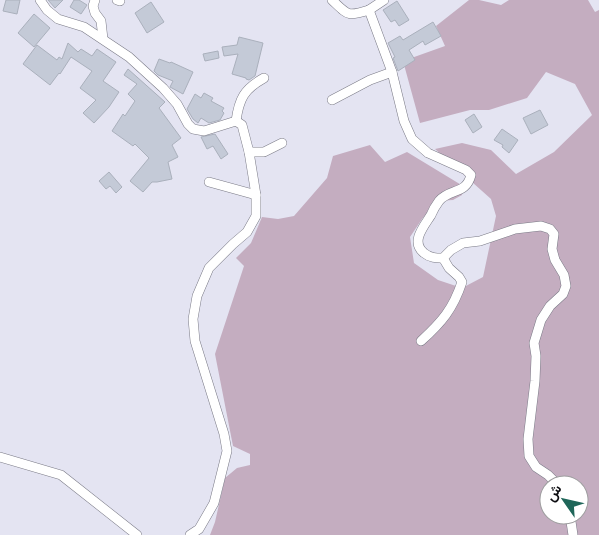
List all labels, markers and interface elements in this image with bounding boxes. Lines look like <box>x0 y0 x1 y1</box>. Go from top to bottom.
north arrow <box>539 475 589 525</box>
text: ش <box>542 481 565 505</box>

